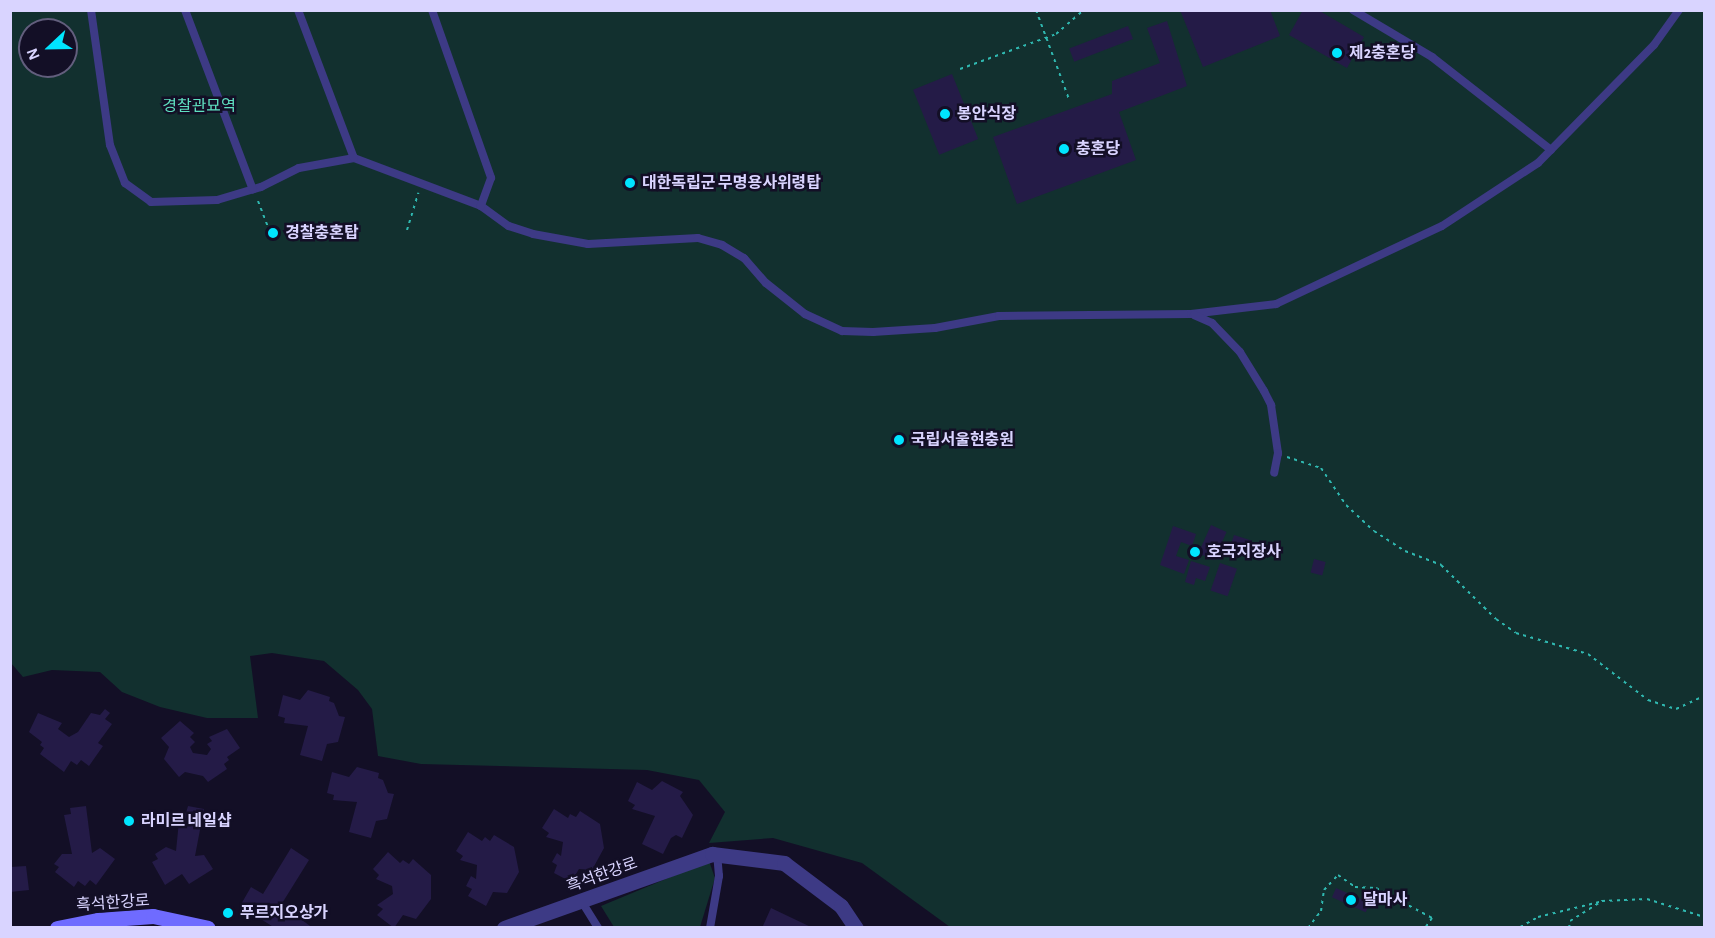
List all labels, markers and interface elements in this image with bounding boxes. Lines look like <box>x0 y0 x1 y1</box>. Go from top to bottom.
north arrow <box>18 18 78 78</box>
place label: 제2충혼당 <box>1349 43 1415 63</box>
text: N <box>24 46 43 62</box>
marker: 제2충혼당 <box>1330 46 1344 60</box>
park label: 경찰관묘역 <box>162 96 236 116</box>
place label: 봉안식장 <box>957 104 1016 124</box>
marker: 봉안식장 <box>938 107 952 121</box>
place label: 충혼당 <box>1076 139 1120 159</box>
marker: 충혼당 <box>1057 142 1071 156</box>
place label: 대한독립군 무명용사위령탑 <box>642 173 821 193</box>
marker: 대한독립군 무명용사위령탑 <box>623 176 637 190</box>
place label: 경찰충혼탑 <box>285 223 359 243</box>
marker: 경찰충혼탑 <box>266 226 280 240</box>
place label: 국립서울현충원 <box>911 430 1014 450</box>
marker: 국립서울현충원 <box>892 433 906 447</box>
place label: 호국지장사 <box>1207 542 1281 562</box>
marker: 호국지장사 <box>1188 545 1202 559</box>
place label: 라미르 네일샵 <box>141 811 232 831</box>
marker: 라미르 네일샵 <box>122 814 136 828</box>
street label: 흑석한강로 <box>564 853 640 897</box>
place label: 달마사 <box>1363 890 1407 910</box>
street label: 흑석한강로 <box>76 891 150 915</box>
marker: 달마사 <box>1344 893 1358 907</box>
place label: 푸르지오상가 <box>240 903 328 923</box>
marker: 푸르지오상가 <box>221 906 235 920</box>

